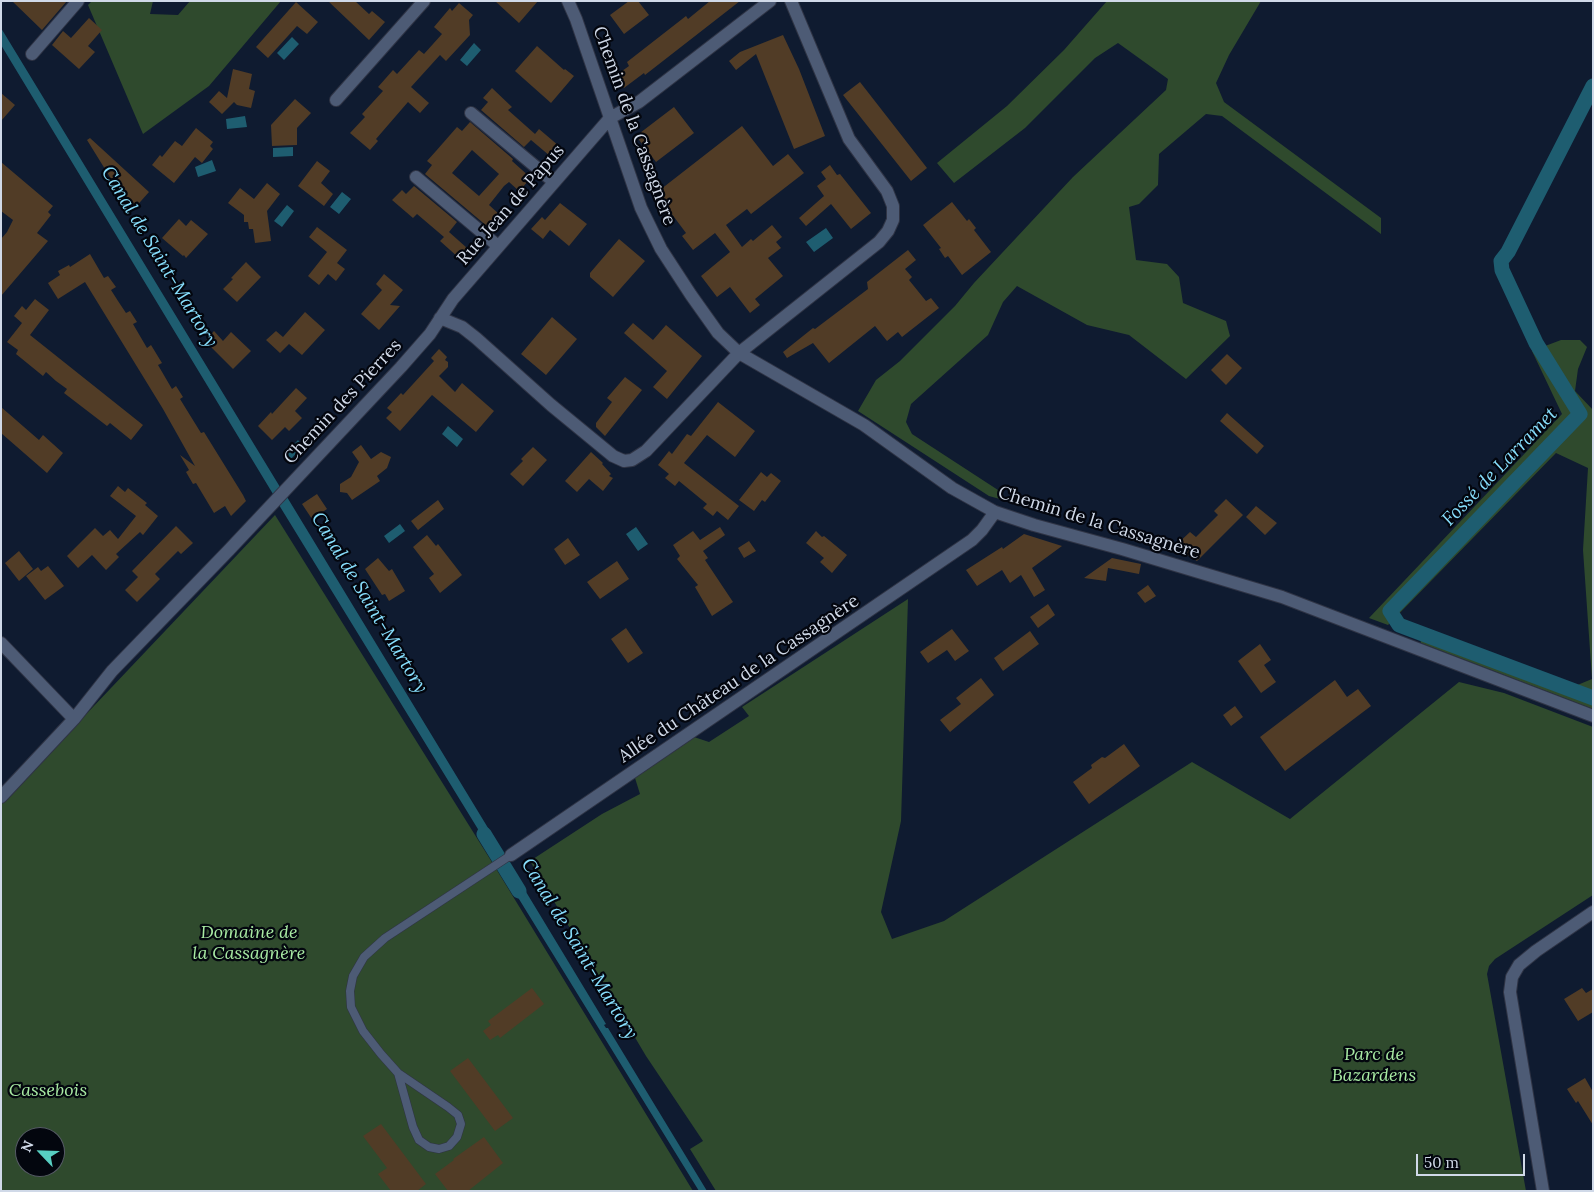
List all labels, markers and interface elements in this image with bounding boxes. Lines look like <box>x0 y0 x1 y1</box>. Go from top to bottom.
street label: Chemin de la Cassagnère <box>588 24 680 228</box>
street label: Rue Jean de Papus <box>453 140 569 270</box>
water label: Canal de Saint-Martory <box>96 162 222 352</box>
street label: Chemin des Pierres <box>280 335 406 469</box>
water label: Fossé de Larramet <box>1438 403 1562 531</box>
street label: Chemin de la Cassagnère <box>995 482 1203 564</box>
water label: Canal de Saint-Martory <box>306 508 432 698</box>
street label: Allée du Château de la Cassagnère <box>615 590 863 768</box>
water label: Canal de Saint-Martory <box>516 854 642 1044</box>
park label: Domaine de la Cassagnère <box>193 922 305 964</box>
park label: Parc de Bazardens <box>1332 1044 1416 1086</box>
park label: Cassebois <box>9 1080 87 1102</box>
north arrow <box>15 1127 65 1177</box>
text: N <box>17 1138 38 1155</box>
scale bar <box>1419 1144 1528 1176</box>
text: 50 m <box>1424 1153 1459 1172</box>

